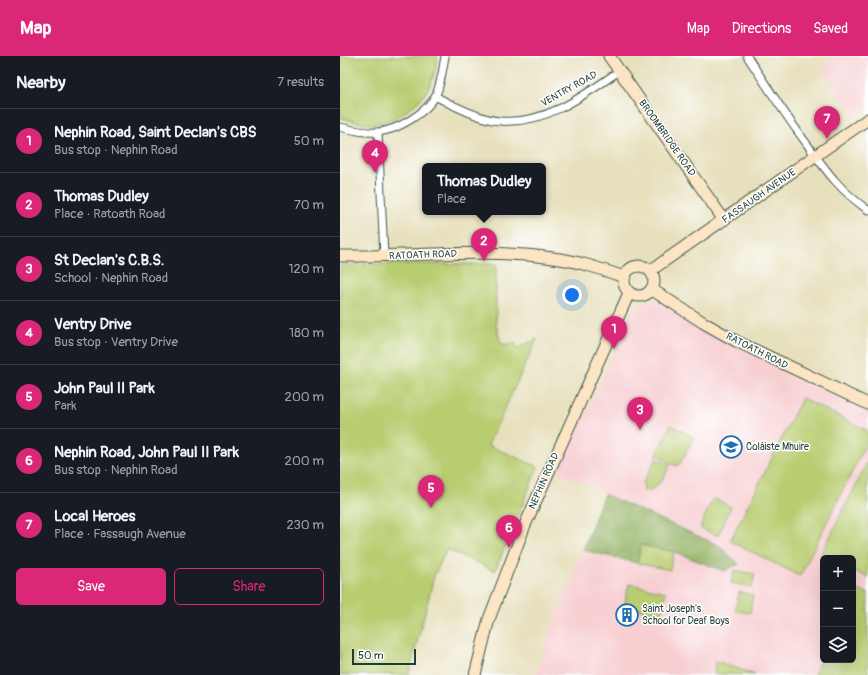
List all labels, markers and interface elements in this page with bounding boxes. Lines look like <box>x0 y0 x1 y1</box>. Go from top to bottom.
text: Map <box>20 16 51 40</box>
text: Map <box>687 20 710 37</box>
text: Directions <box>732 20 791 37</box>
text: Saved <box>813 20 848 37</box>
street label: VENTRY ROAD <box>539 69 599 109</box>
text: Nearby <box>16 72 65 93</box>
text: 7 results <box>277 74 324 90</box>
street label: BROOMBRIDGE ROAD <box>636 97 698 179</box>
pin: 7 <box>814 106 840 139</box>
text: Nephin Road, Saint Declan's CBS <box>54 123 257 142</box>
text: 1 <box>26 133 32 149</box>
text: 50 m <box>294 133 324 149</box>
pin: 4 <box>362 140 388 173</box>
text: Bus stop · Nephin Road <box>54 142 178 158</box>
popup <box>422 163 546 215</box>
street label: FASSAUGH AVENUE <box>720 166 798 226</box>
text: Thomas Dudley <box>437 172 531 191</box>
text: Thomas Dudley <box>54 187 149 206</box>
text: Place <box>437 191 466 207</box>
text: 2 <box>25 197 33 213</box>
text: 70 m <box>294 197 324 213</box>
text: Place · Ratoath Road <box>54 206 165 222</box>
pin: 2 <box>471 228 497 261</box>
street label: RATOATH ROAD <box>389 248 457 262</box>
text: St Declan's C.B.S. <box>54 251 164 270</box>
text: 3 <box>25 261 33 277</box>
text: 120 m <box>288 261 324 277</box>
text: School · Nephin Road <box>54 270 168 286</box>
your location <box>562 285 582 305</box>
text: Ventry Drive <box>54 315 132 334</box>
pin: 1 <box>601 316 627 349</box>
text: 4 <box>25 325 33 341</box>
text: 180 m <box>289 325 324 341</box>
street label: RATOATH ROAD <box>724 330 790 372</box>
text: Bus stop · Ventry Drive <box>54 334 178 350</box>
text: John Paul II Park <box>54 379 155 398</box>
text: 5 <box>25 389 33 405</box>
text: 200 m <box>285 389 324 405</box>
pin: 3 <box>627 397 653 430</box>
text: Park <box>54 398 77 414</box>
school or university icon: Coláiste Mhuire <box>718 434 744 460</box>
place label: Coláiste Mhuire <box>746 441 809 453</box>
text: Nephin Road, John Paul II Park <box>54 443 239 462</box>
street label: NEPHIN ROAD <box>526 451 562 511</box>
text: 6 <box>25 453 33 469</box>
text: 200 m <box>285 453 324 469</box>
text: Bus stop · Nephin Road <box>54 462 178 478</box>
pin: 5 <box>418 475 444 508</box>
text: Local Heroes <box>54 507 135 526</box>
pin: 6 <box>496 515 522 548</box>
text: 7 <box>26 517 32 533</box>
text: 230 m <box>287 517 324 533</box>
text: Place · Fassaugh Avenue <box>54 526 186 542</box>
map controls <box>820 555 856 663</box>
button: + <box>820 555 856 591</box>
button: Save <box>16 568 166 605</box>
button: Share <box>174 568 324 605</box>
button: − <box>820 591 856 627</box>
building icon: Saint Joseph's School for Deaf Boys <box>614 602 640 628</box>
place label: Saint Joseph's School for Deaf Boys <box>642 603 730 627</box>
button: layers <box>820 627 856 663</box>
scale bar <box>352 647 416 666</box>
text: 50 m <box>358 649 384 662</box>

